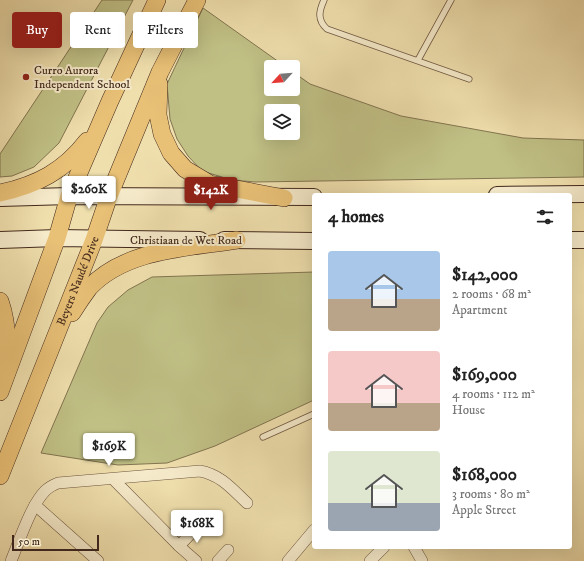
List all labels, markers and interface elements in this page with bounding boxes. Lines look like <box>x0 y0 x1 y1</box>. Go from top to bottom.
chip: Buy <box>12 12 62 48</box>
chip: Rent <box>70 12 125 48</box>
chip: Filters <box>133 12 198 48</box>
north arrow <box>264 60 300 96</box>
map controls <box>264 60 300 140</box>
place label: Curro Aurora Independent School <box>34 63 130 92</box>
marker: Curro Aurora Independent School <box>21 72 31 82</box>
button: layers <box>264 104 300 140</box>
pin: $260K <box>61 176 117 210</box>
pin: $142K <box>183 177 239 211</box>
text: $260K <box>71 181 107 197</box>
text: $142K <box>194 182 228 198</box>
text: 4 homes <box>328 206 384 228</box>
icon: filters <box>534 206 556 228</box>
street label: Christiaan de Wet Road <box>130 233 242 248</box>
street label: Beyers Naudé Drive <box>53 234 102 328</box>
text: $142,000 <box>452 264 518 286</box>
icon: home <box>360 267 408 315</box>
text: 2 rooms · 68 m² <box>452 286 531 302</box>
text: Apartment <box>452 302 507 318</box>
text: $169,000 <box>452 364 517 386</box>
icon: home <box>360 367 408 415</box>
text: 4 rooms · 112 m² <box>452 386 535 402</box>
text: House <box>452 402 485 418</box>
pin: $169K <box>81 433 137 467</box>
text: $169K <box>92 438 126 454</box>
text: $168,000 <box>452 464 517 486</box>
icon: home <box>360 467 408 515</box>
text: 3 rooms · 80 m² <box>452 486 530 502</box>
text: Apple Street <box>452 502 516 518</box>
pin: $168K <box>169 510 225 544</box>
text: $168K <box>180 515 214 531</box>
scale bar <box>12 533 99 552</box>
text: 50 m <box>18 535 40 549</box>

